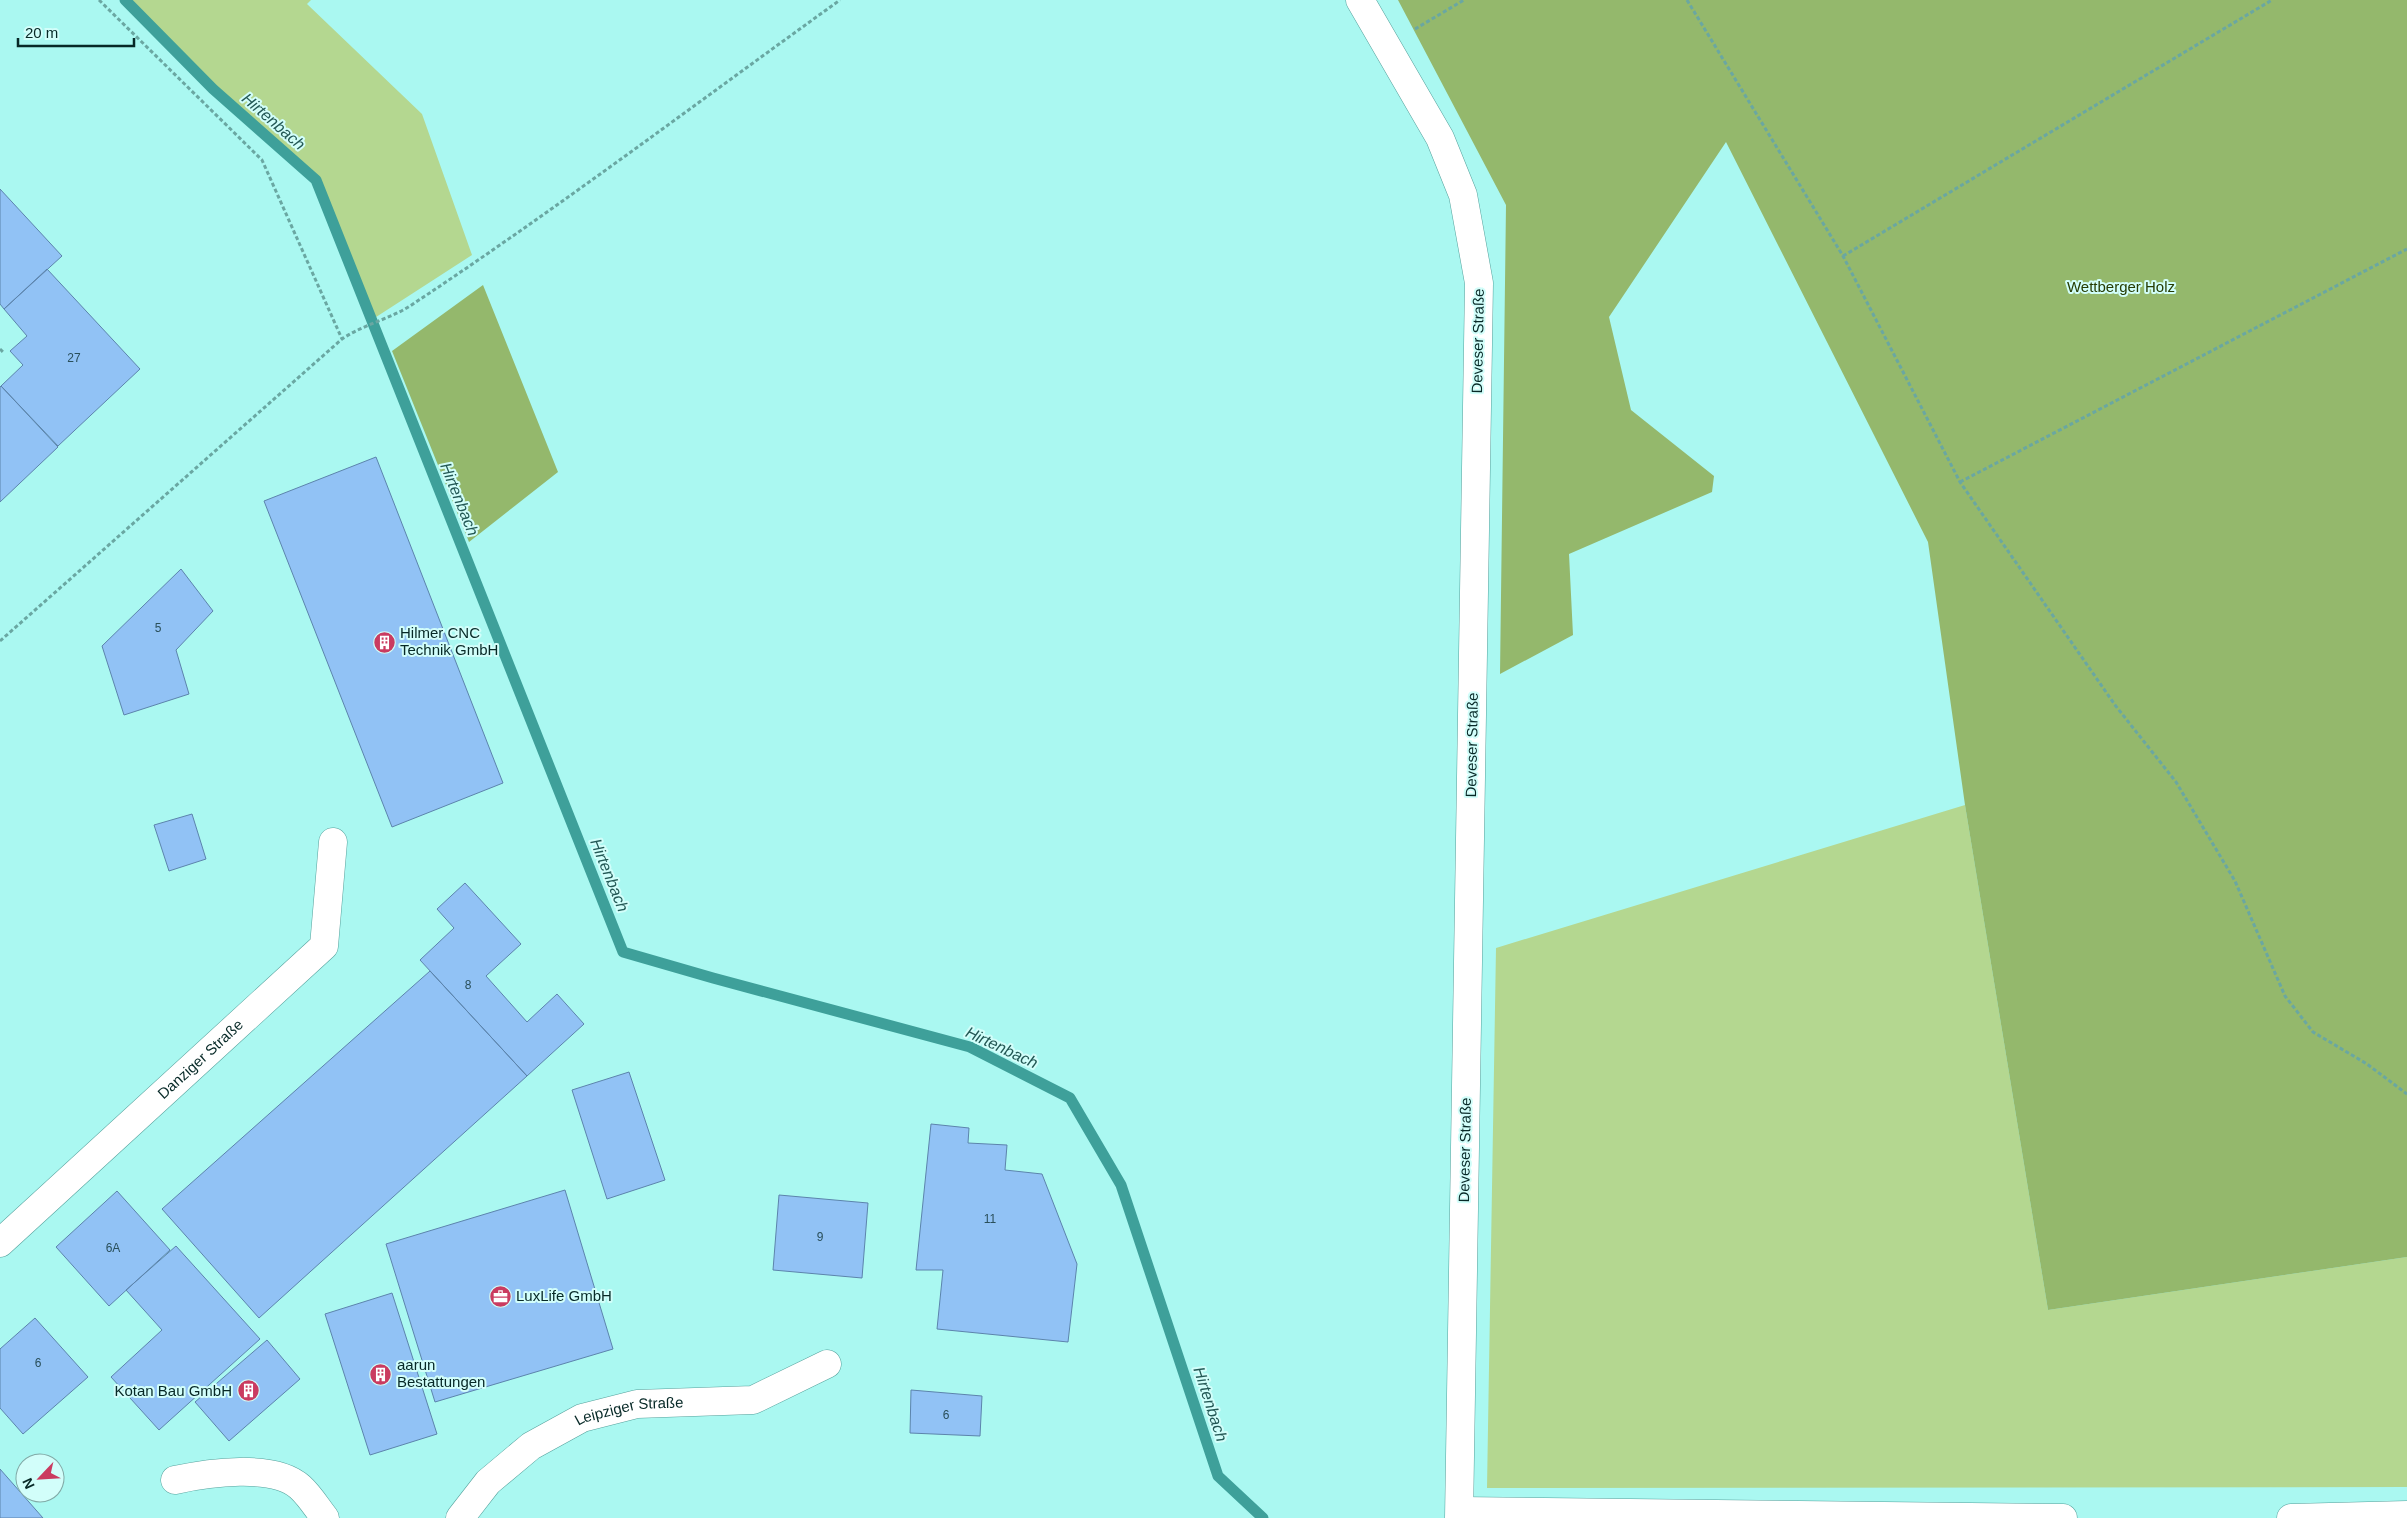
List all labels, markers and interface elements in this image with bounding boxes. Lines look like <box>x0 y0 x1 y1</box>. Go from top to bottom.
scale bar <box>18 15 134 47</box>
text: 20 m <box>25 24 58 41</box>
water label: Hirtenbach <box>239 90 309 153</box>
park label: Wettberger Holz <box>2067 278 2175 295</box>
street label: Deveser Straße <box>1468 288 1487 394</box>
house number: 27 <box>67 351 81 365</box>
water label: Hirtenbach <box>437 460 482 538</box>
house number: 5 <box>155 621 162 635</box>
place label: Hilmer CNC Technik GmbH <box>400 624 498 658</box>
building icon: Hilmer CNC Technik GmbH <box>372 630 396 654</box>
street label: Deveser Straße <box>1462 692 1481 798</box>
water label: Hirtenbach <box>587 836 632 914</box>
house number: 8 <box>465 978 472 992</box>
street label: Danziger Straße <box>154 1016 246 1102</box>
water label: Hirtenbach <box>963 1023 1041 1072</box>
street label: Deveser Straße <box>1455 1097 1474 1203</box>
house number: 11 <box>984 1212 997 1226</box>
house number: 9 <box>817 1230 824 1244</box>
house number: 6A <box>106 1241 120 1255</box>
office icon: LuxLife GmbH <box>488 1284 512 1308</box>
place label: LuxLife GmbH <box>516 1287 612 1304</box>
house number: 6 <box>35 1356 42 1370</box>
place label: aarun Bestattungen <box>397 1356 485 1390</box>
building icon: aarun Bestattungen <box>369 1362 393 1386</box>
water label: Hirtenbach <box>1190 1365 1231 1444</box>
building icon: Kotan Bau GmbH <box>236 1379 260 1403</box>
place label: Kotan Bau GmbH <box>114 1382 232 1399</box>
street label: Leipziger Straße <box>572 1393 684 1428</box>
house number: 6 <box>943 1408 950 1422</box>
north arrow <box>15 1453 65 1503</box>
text: N <box>19 1476 38 1491</box>

